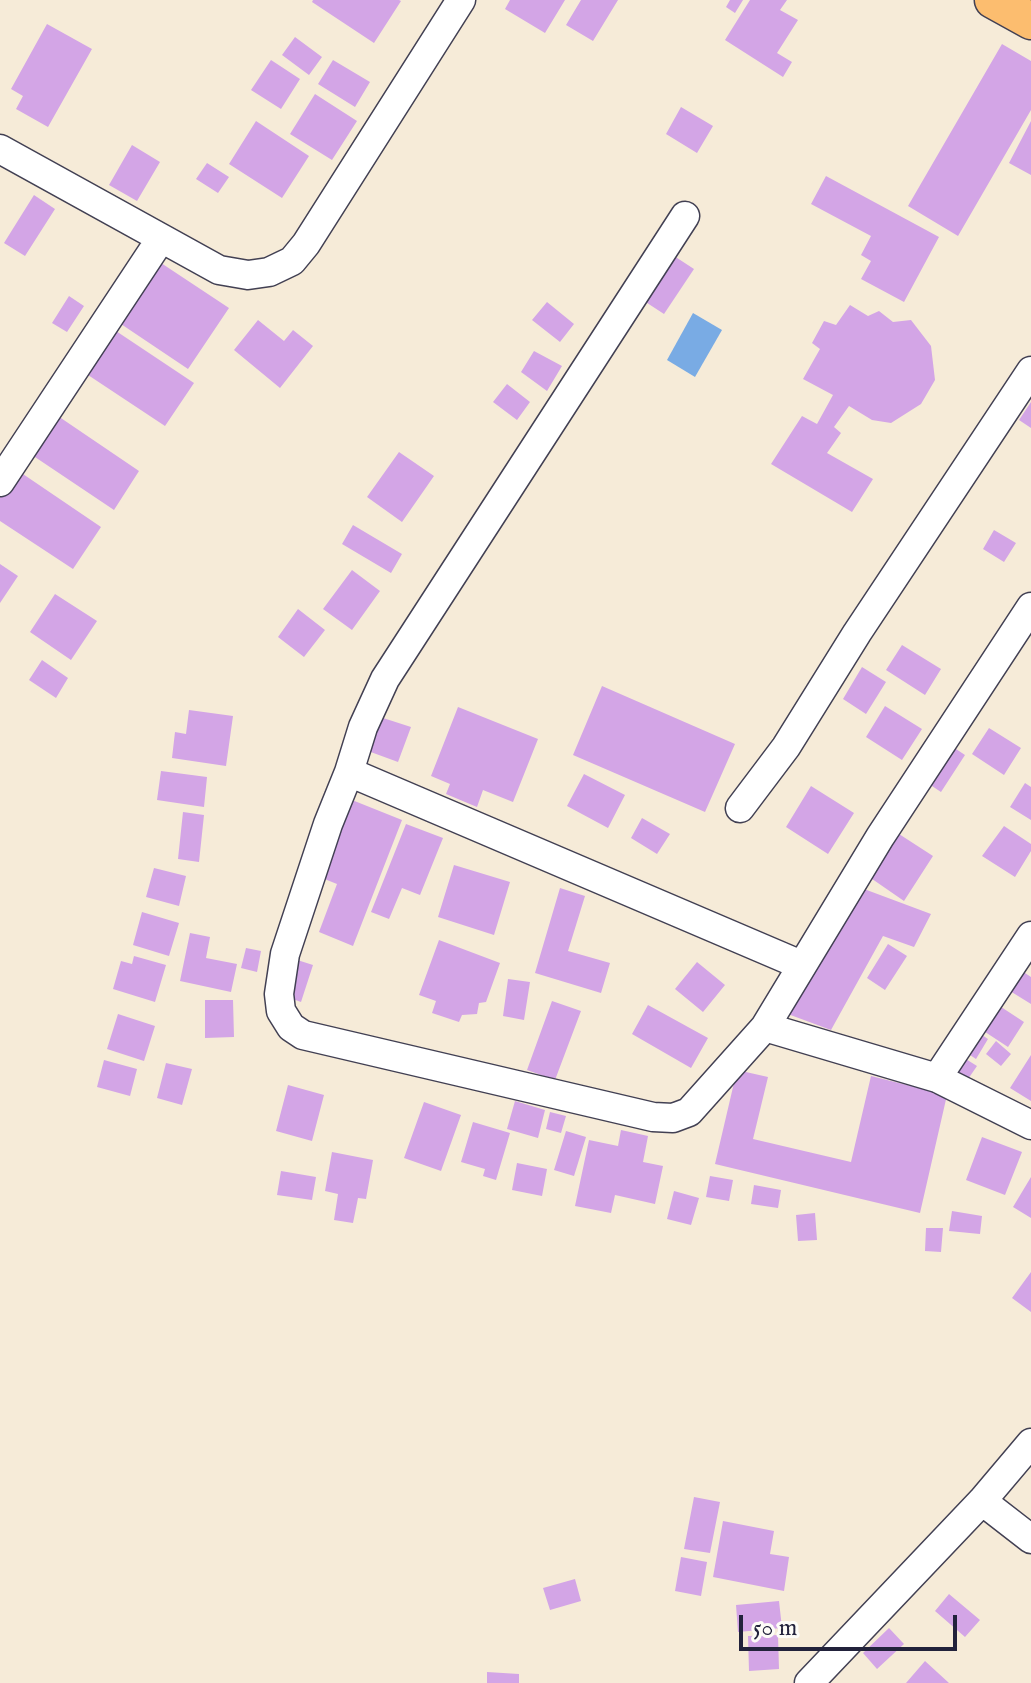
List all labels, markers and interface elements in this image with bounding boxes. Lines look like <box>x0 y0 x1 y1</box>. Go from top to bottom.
scale bar <box>743 1599 961 1649</box>
text: 50 m <box>753 1613 797 1644</box>

